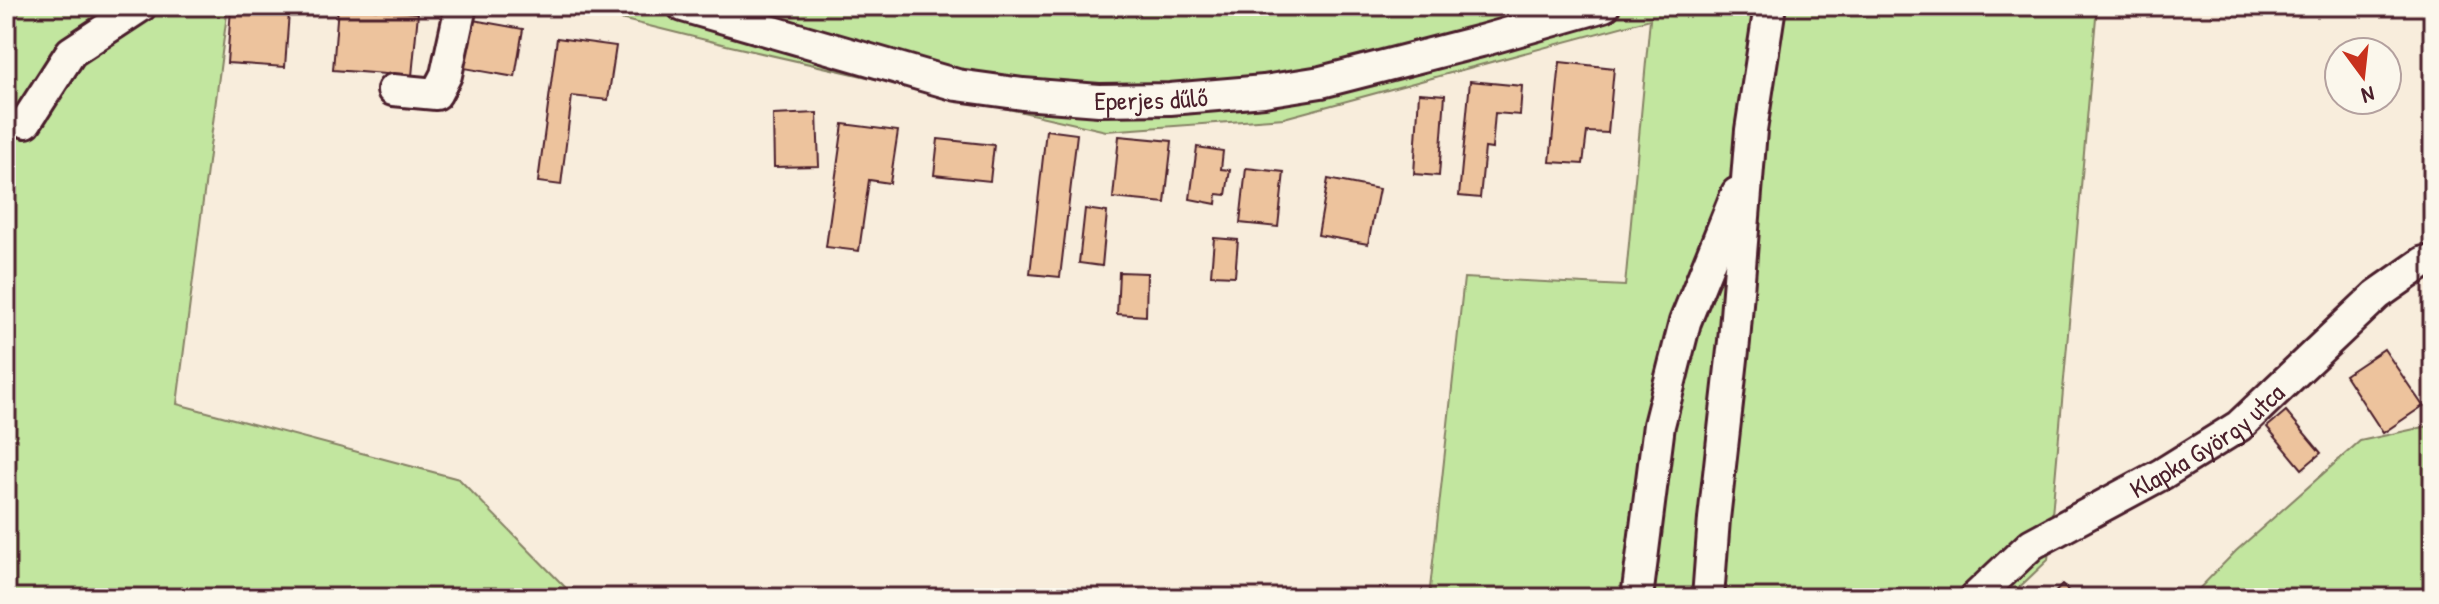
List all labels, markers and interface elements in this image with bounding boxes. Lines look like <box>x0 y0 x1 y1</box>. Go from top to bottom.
north arrow <box>2323 36 2403 116</box>
street label: Eperjes dűlő <box>1094 78 1209 118</box>
text: N <box>2358 79 2378 111</box>
street label: Klapka György utca <box>2123 375 2291 506</box>

